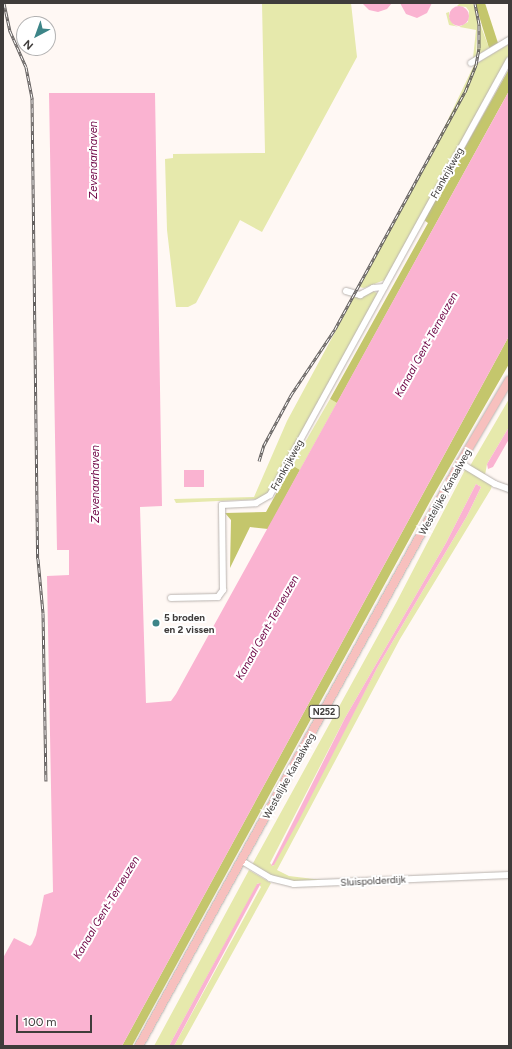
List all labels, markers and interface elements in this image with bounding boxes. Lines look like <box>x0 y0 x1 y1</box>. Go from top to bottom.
north arrow <box>16 16 56 56</box>
text: N <box>21 37 36 52</box>
water label: Zevenaarhaven <box>87 121 101 199</box>
street label: Frankrijkweg <box>428 145 466 201</box>
water label: Kanaal Gent-Terneuzen <box>393 290 461 400</box>
street label: Frankrijkweg <box>268 437 306 493</box>
water label: Zevenaarhaven <box>89 445 103 523</box>
street label: Westelijke Kanaalweg <box>416 447 474 537</box>
water label: Kanaal Gent-Terneuzen <box>234 573 302 683</box>
place label: 5 broden en 2 vissen <box>164 611 214 634</box>
marker: 5 broden en 2 vissen <box>151 618 161 628</box>
road number: N252 <box>308 705 340 719</box>
street label: Westelijke Kanaalweg <box>260 731 318 821</box>
water label: Kanaal Gent-Terneuzen <box>71 854 143 962</box>
street label: Sluispolderdijk <box>340 873 406 889</box>
scale bar <box>18 1007 94 1033</box>
text: 100 m <box>23 1015 57 1029</box>

